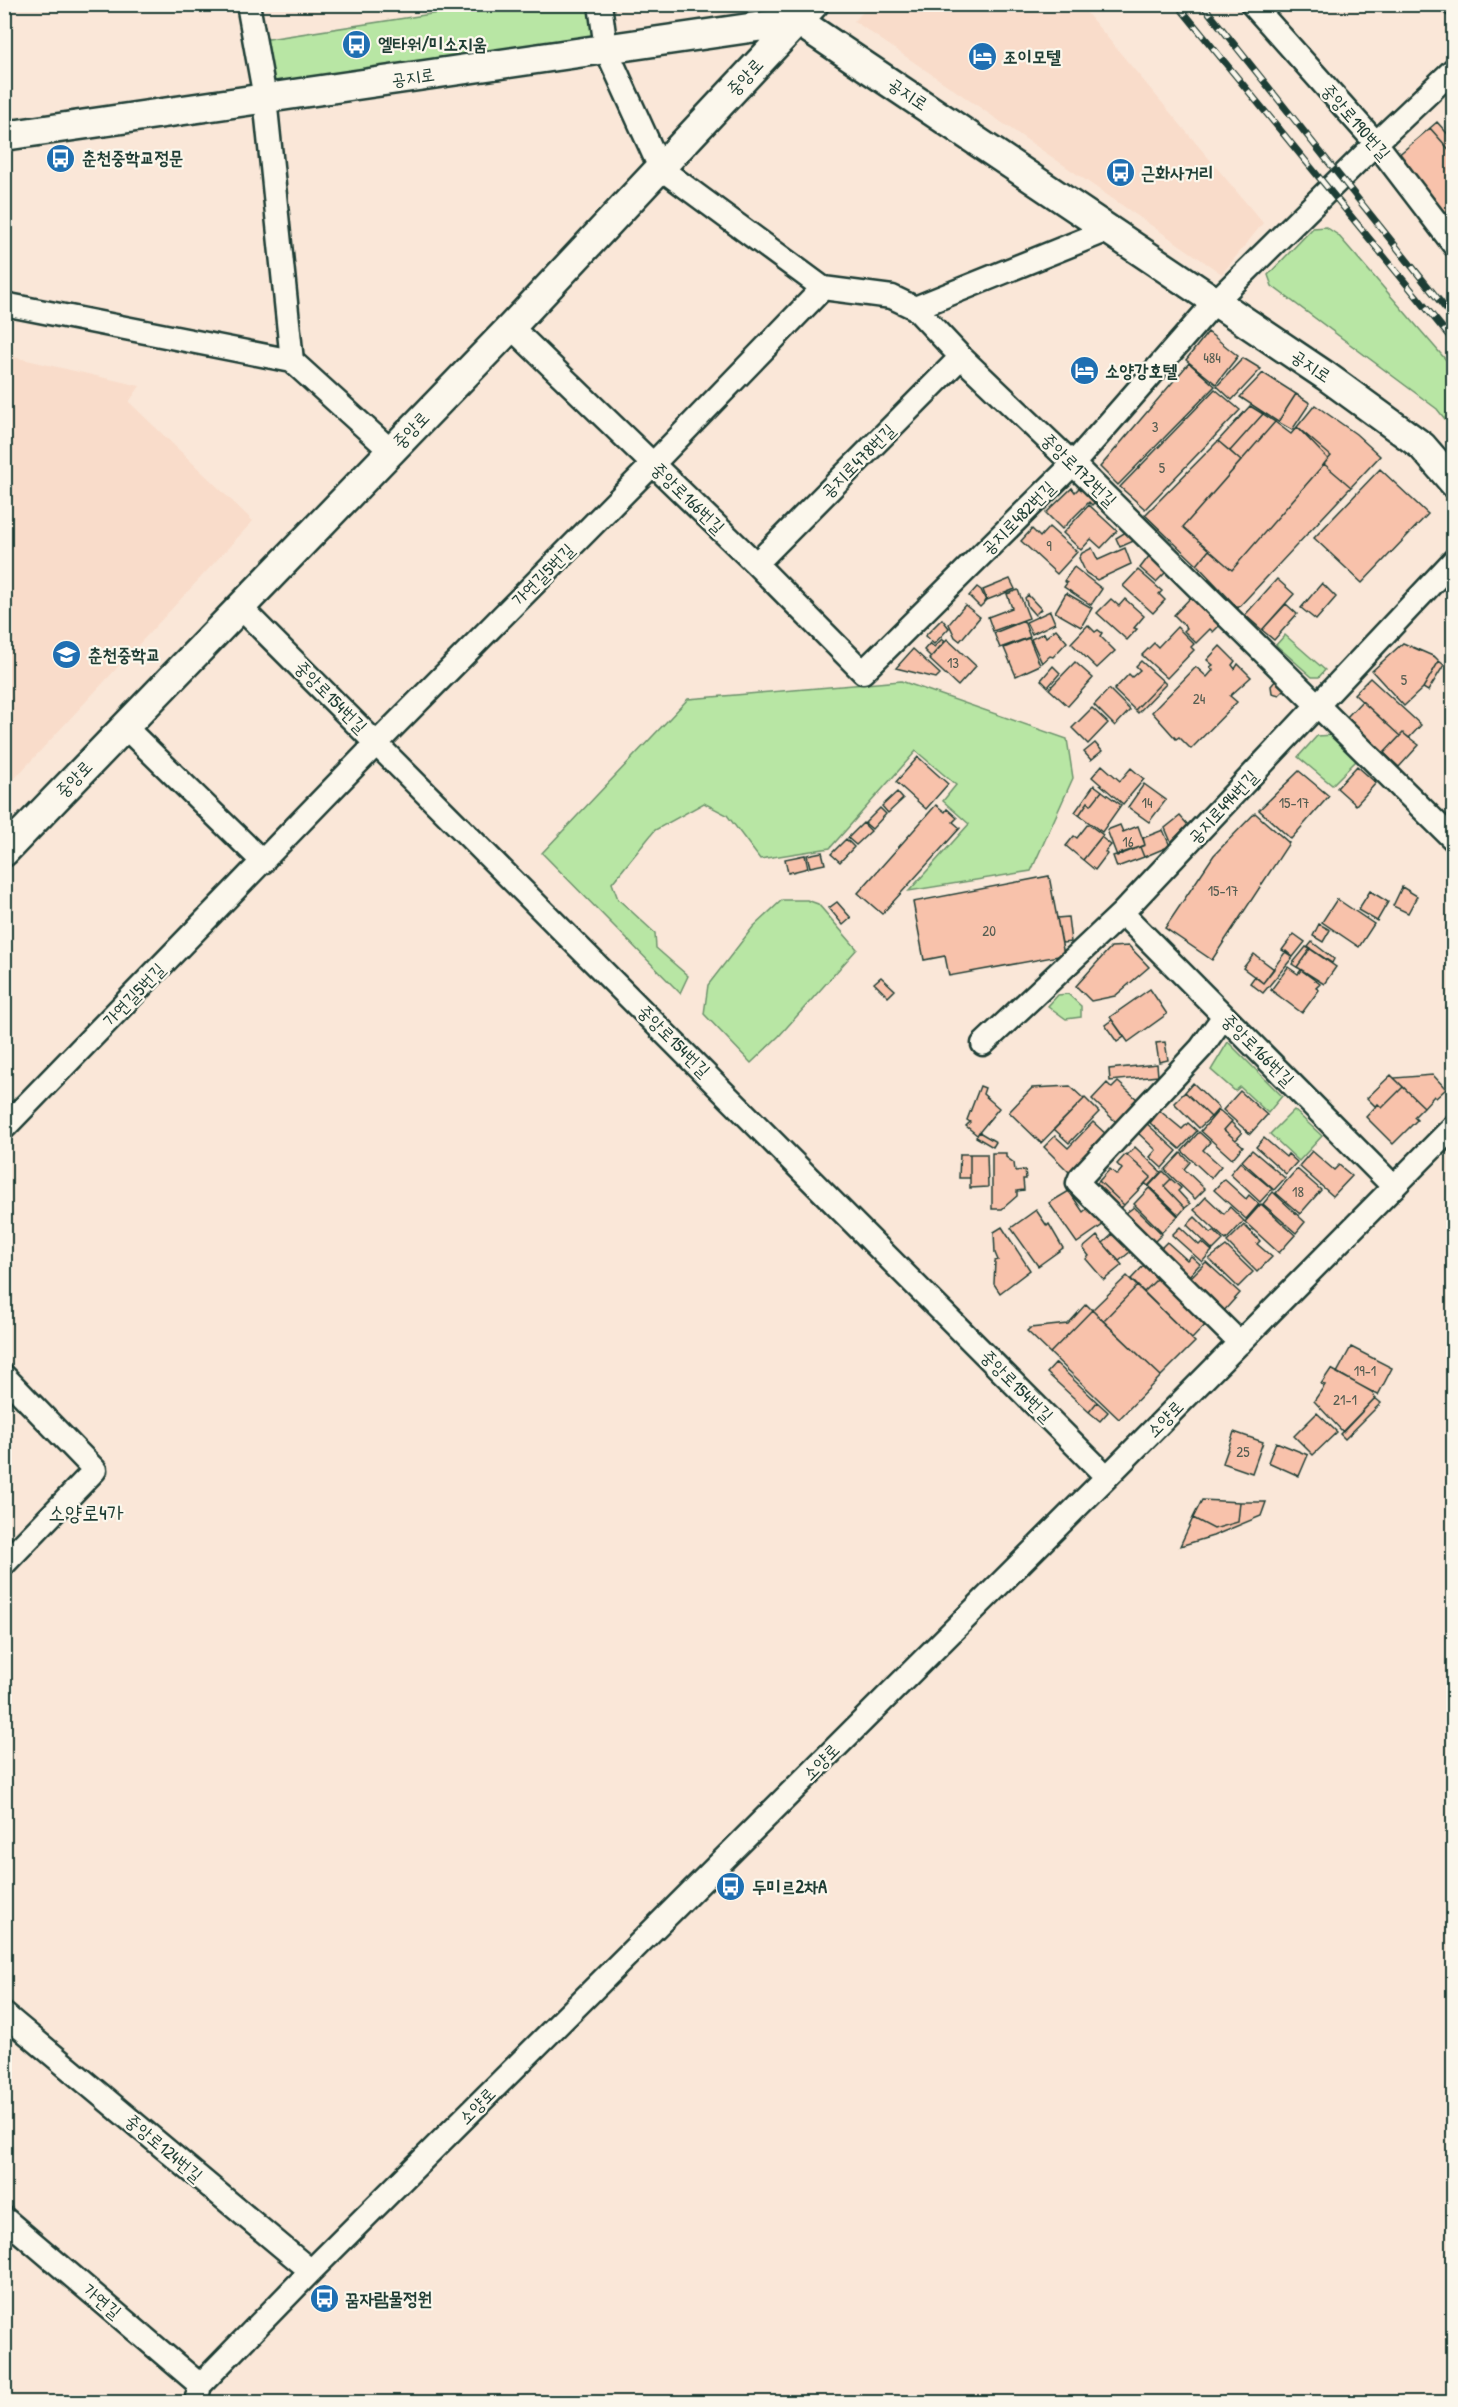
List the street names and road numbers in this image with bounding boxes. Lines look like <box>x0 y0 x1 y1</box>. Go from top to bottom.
street label: 중앙로 <box>721 52 769 101</box>
street label: 공지로 <box>390 61 436 92</box>
street label: 공지로 <box>883 71 933 116</box>
street label: 중앙로190번길 <box>1316 78 1397 166</box>
street label: 공지로 <box>1286 343 1336 388</box>
street label: 중앙로 <box>387 405 435 454</box>
street label: 공지로478번길 <box>815 418 901 503</box>
street label: 중앙로172번길 <box>1036 427 1123 512</box>
street label: 중앙로166번길 <box>646 456 731 539</box>
street label: 공지로482번길 <box>975 475 1061 560</box>
street label: 가연길5번길 <box>506 537 580 612</box>
street label: 중앙로154번길 <box>290 655 374 739</box>
street label: 중앙로 <box>50 754 98 803</box>
street label: 공지로494번길 <box>1182 764 1264 849</box>
street label: 가연길5번길 <box>97 957 171 1032</box>
street label: 중앙로154번길 <box>633 999 717 1083</box>
street label: 중앙로166번길 <box>1217 1008 1301 1092</box>
street label: 중앙로154번길 <box>976 1344 1060 1428</box>
street label: 소양로 <box>1140 1394 1189 1443</box>
street label: 소양로 <box>796 1737 845 1786</box>
street label: 소양로 <box>452 2081 501 2130</box>
street label: 중앙로124번길 <box>120 2108 209 2188</box>
street label: 가연길 <box>78 2277 127 2324</box>

